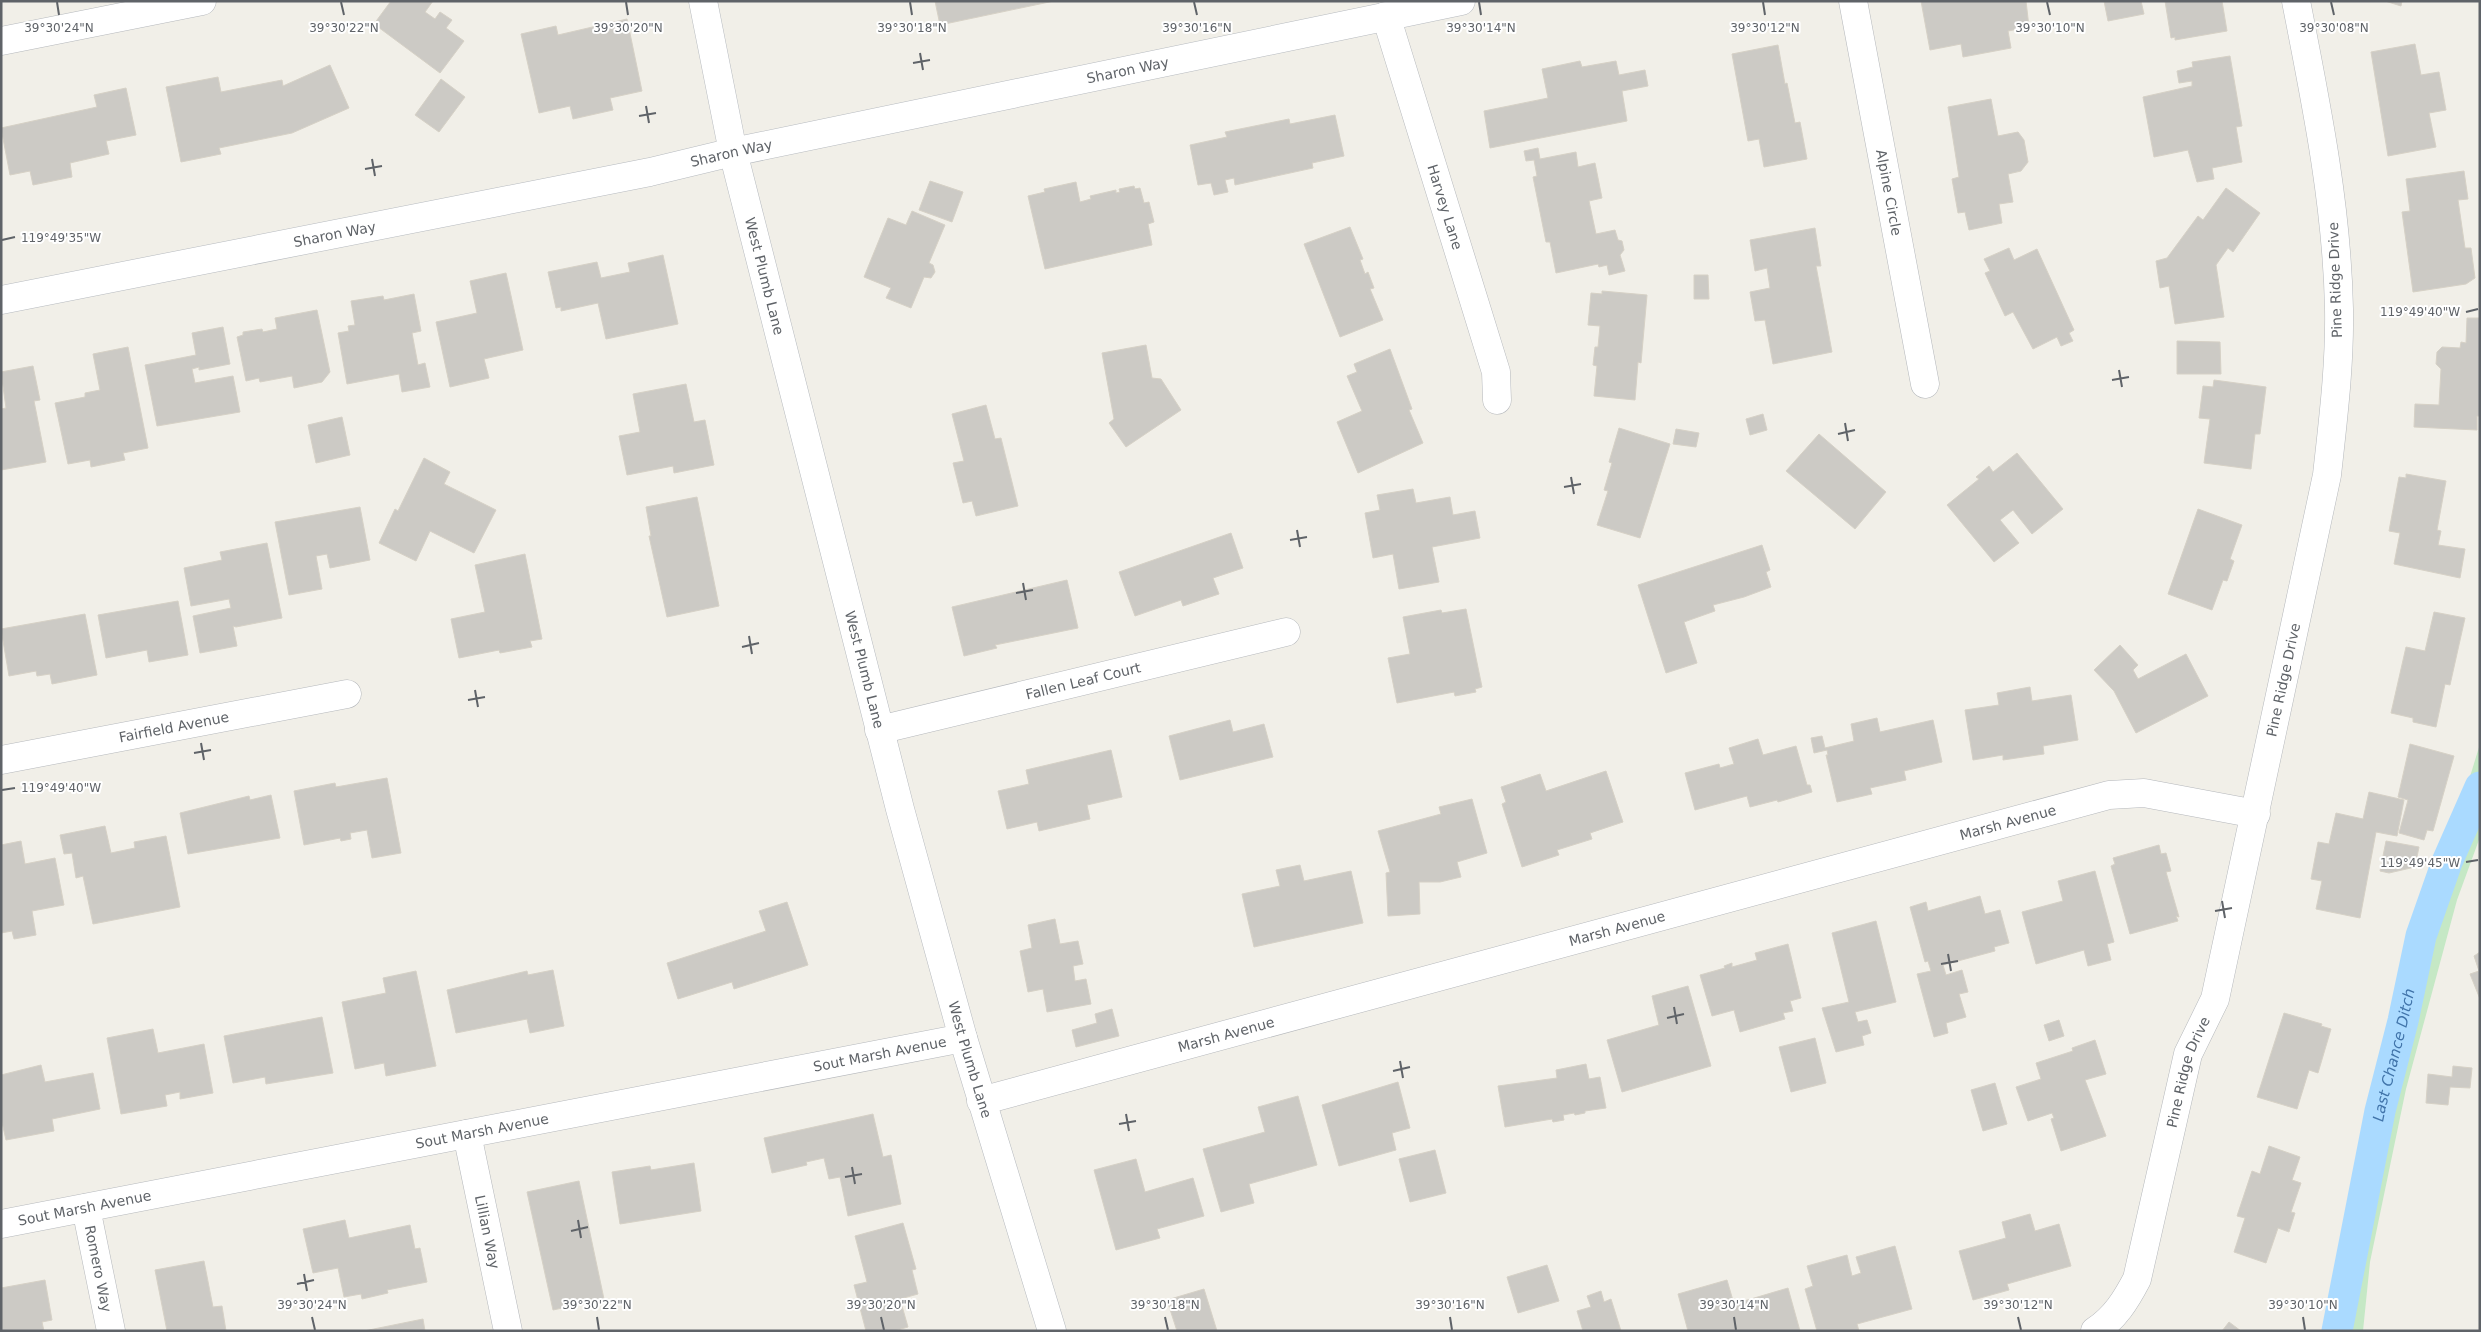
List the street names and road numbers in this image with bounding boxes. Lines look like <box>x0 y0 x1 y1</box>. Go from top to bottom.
street label: Sharon Way <box>1085 54 1170 86</box>
street label: Sharon Way <box>689 136 774 170</box>
street label: Alpine Circle <box>1873 148 1905 237</box>
street label: Harvey Lane <box>1424 162 1466 252</box>
street label: West Plumb Lane <box>742 215 787 337</box>
street label: Sharon Way <box>292 218 377 250</box>
street label: Pine Ridge Drive <box>2325 222 2345 338</box>
street label: West Plumb Lane <box>842 609 887 730</box>
street label: Pine Ridge Drive <box>2263 622 2303 738</box>
street label: Fallen Leaf Court <box>1024 659 1143 702</box>
street label: Fairfield Avenue <box>117 709 230 745</box>
street label: Marsh Avenue <box>1958 802 2058 843</box>
street label: Marsh Avenue <box>1567 908 1667 949</box>
street label: West Plumb Lane <box>945 999 995 1120</box>
street label: Marsh Avenue <box>1176 1014 1276 1055</box>
street label: Pine Ridge Drive <box>2164 1014 2213 1129</box>
street label: Sout Marsh Avenue <box>812 1033 948 1075</box>
street label: Sout Marsh Avenue <box>414 1110 550 1152</box>
street label: Sout Marsh Avenue <box>16 1187 152 1229</box>
street label: Lillian Way <box>472 1193 503 1270</box>
street label: Romero Way <box>82 1224 115 1314</box>

